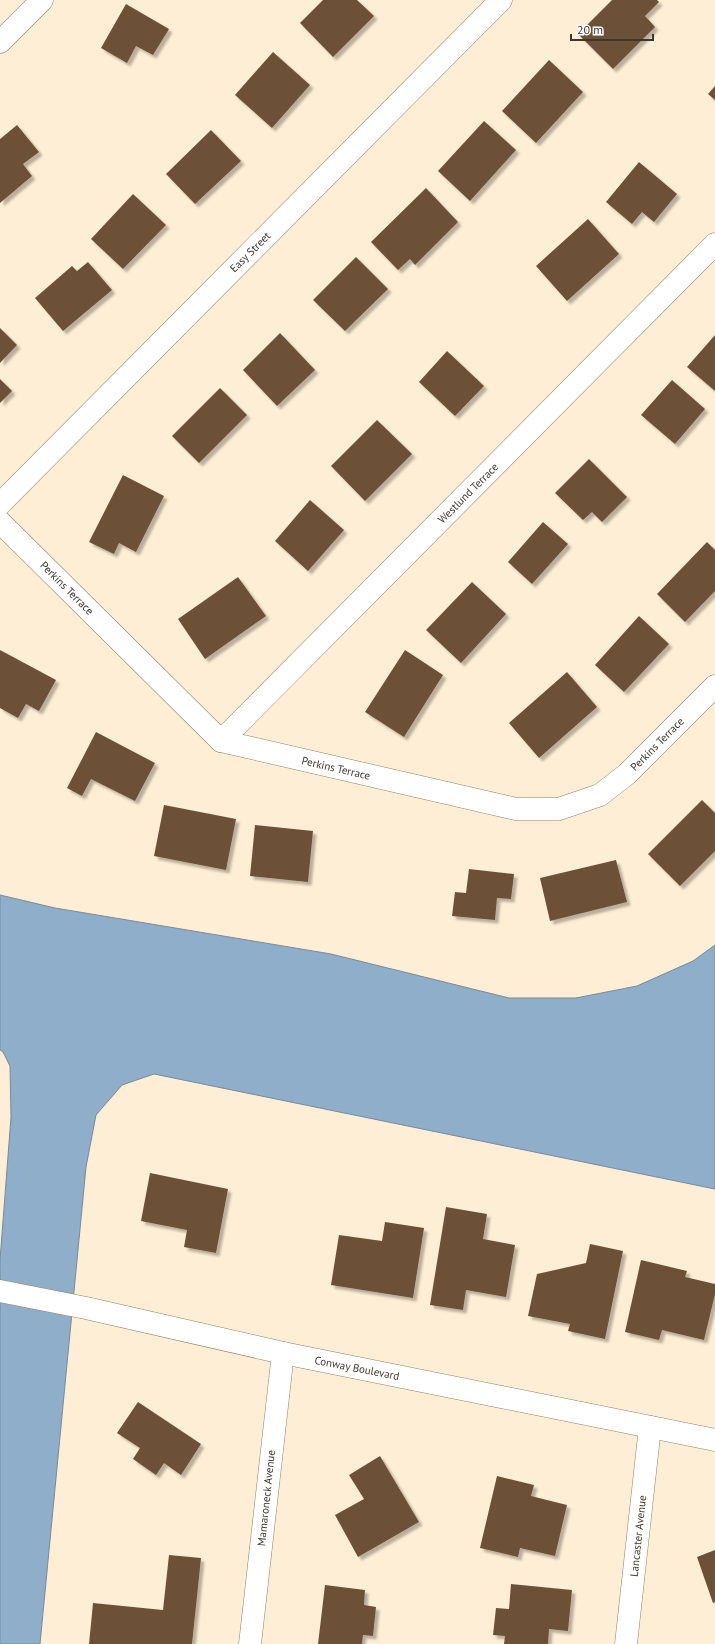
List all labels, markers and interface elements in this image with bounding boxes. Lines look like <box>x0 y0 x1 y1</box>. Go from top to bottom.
scale bar <box>571 16 653 42</box>
text: 20 m <box>577 22 603 37</box>
street label: Easy Street <box>227 229 273 275</box>
street label: Westlund Terrace <box>435 460 501 526</box>
street label: Perkins Terrace <box>37 558 97 618</box>
street label: Perkins Terrace <box>627 714 687 774</box>
street label: Perkins Terrace <box>300 753 372 783</box>
street label: Conway Boulevard <box>313 1353 401 1383</box>
street label: Mamaroneck Avenue <box>254 1449 278 1547</box>
street label: Lancaster Avenue <box>627 1494 649 1577</box>

